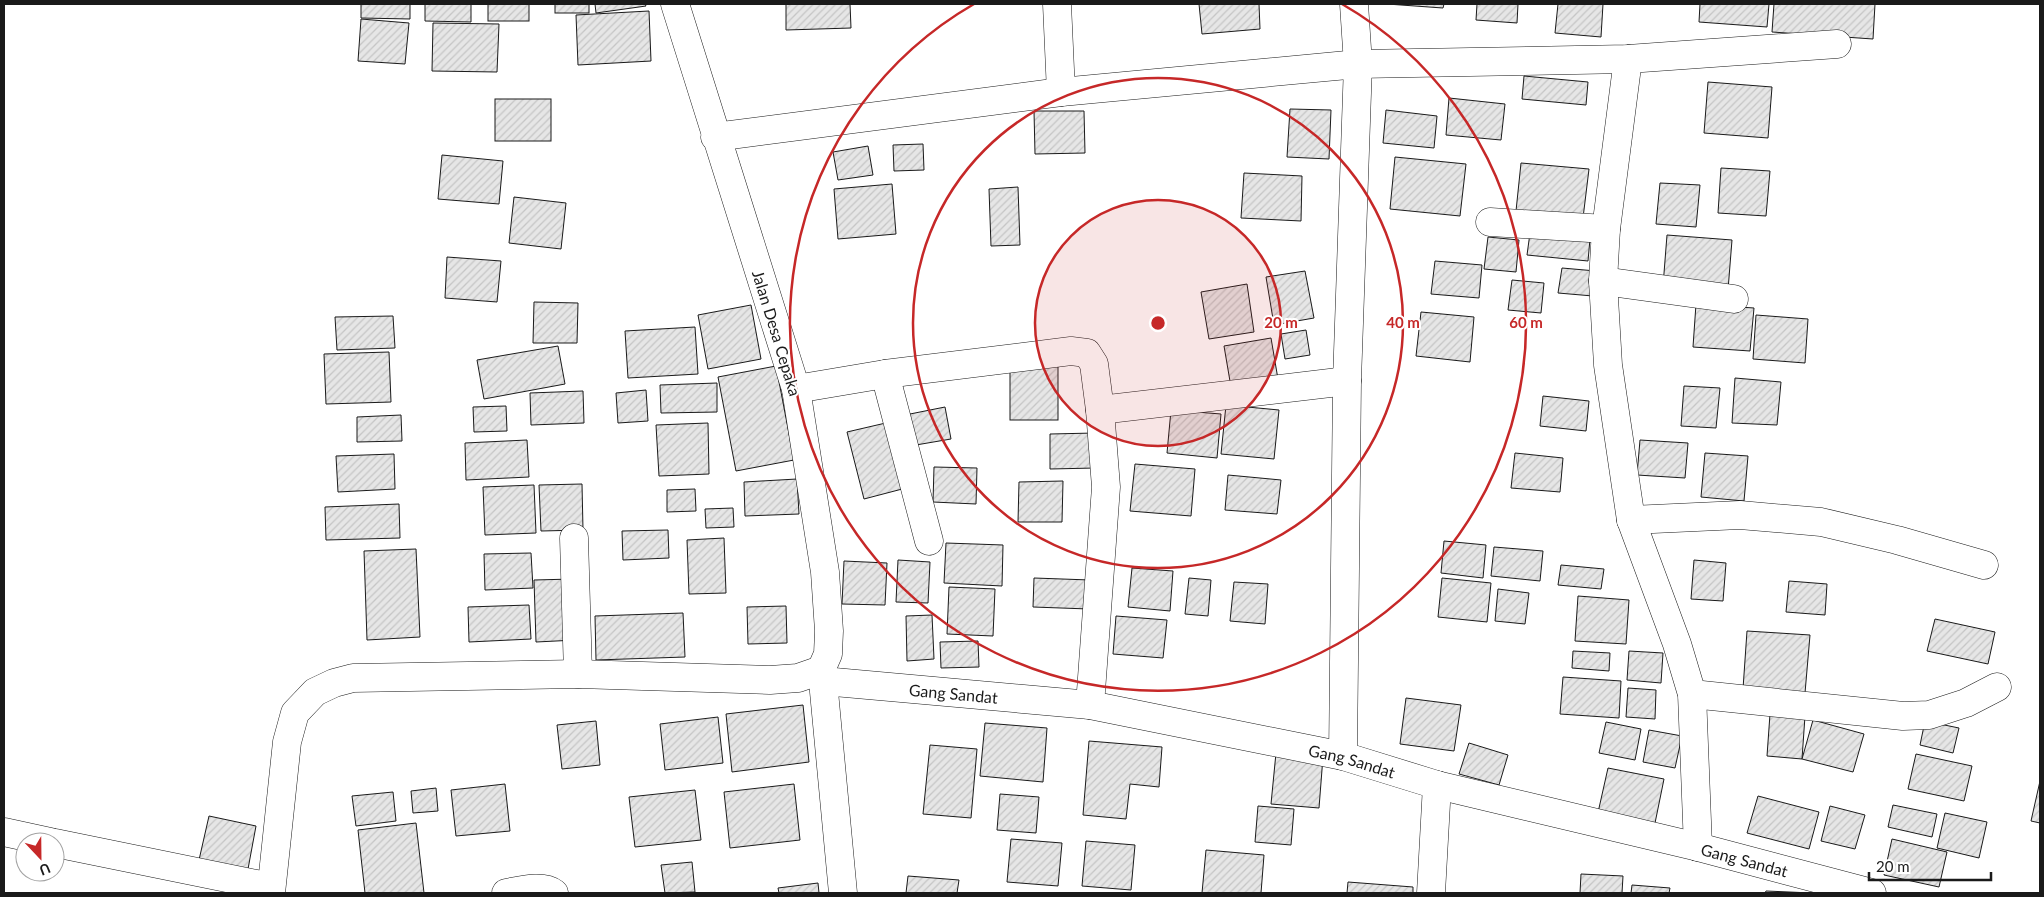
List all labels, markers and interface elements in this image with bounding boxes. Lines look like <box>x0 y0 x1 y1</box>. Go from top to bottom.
street label: Jalan Desa Cepaka <box>749 268 805 398</box>
text: 20 m <box>1264 313 1298 331</box>
text: 40 m <box>1386 313 1420 331</box>
text: 60 m <box>1509 313 1543 331</box>
centre of rings <box>1149 314 1167 332</box>
street label: Gang Sandat <box>908 679 999 706</box>
street label: Gang Sandat <box>1307 740 1398 781</box>
north arrow <box>15 832 65 882</box>
street label: Gang Sandat <box>1699 839 1790 880</box>
scale bar <box>1869 850 1992 882</box>
text: 20 m <box>1876 857 1910 875</box>
text: U <box>37 860 53 879</box>

